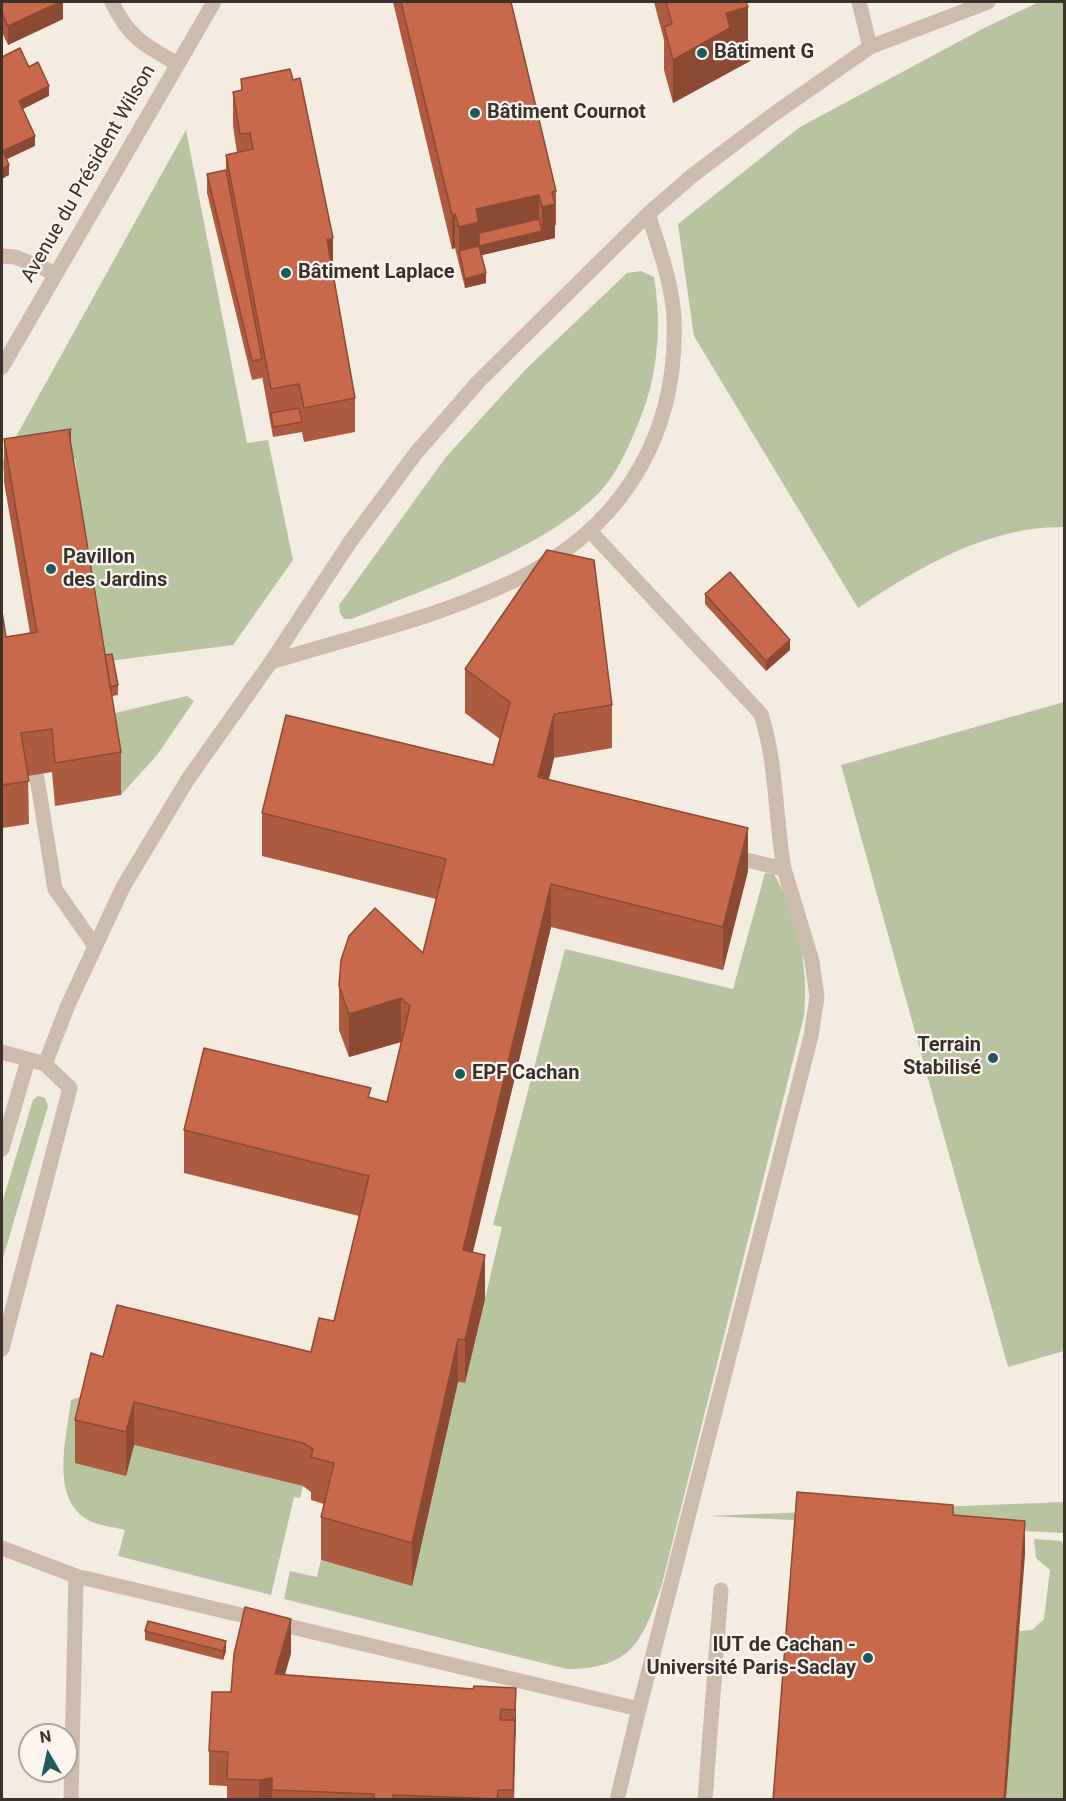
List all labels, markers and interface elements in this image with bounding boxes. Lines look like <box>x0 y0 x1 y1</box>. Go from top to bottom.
place label: Bâtiment G <box>714 41 814 65</box>
marker: Bâtiment G <box>695 46 709 60</box>
street label: Avenue du Président Wilson <box>17 61 161 287</box>
place label: Bâtiment Cournot <box>487 101 646 125</box>
marker: Bâtiment Cournot <box>468 106 482 120</box>
place label: Bâtiment Laplace <box>298 261 455 285</box>
marker: Bâtiment Laplace <box>279 266 293 280</box>
place label: Pavillon des Jardins <box>63 546 167 593</box>
marker: Pavillon des Jardins <box>44 562 58 576</box>
place label: Terrain Stabilisé <box>903 1034 981 1081</box>
marker: Terrain Stabilisé <box>986 1051 1000 1065</box>
place label: EPF Cachan <box>472 1062 579 1086</box>
marker: EPF Cachan <box>453 1067 467 1081</box>
place label: IUT de Cachan - Université Paris-Saclay <box>646 1634 856 1681</box>
marker: IUT de Cachan - Université Paris-Saclay <box>861 1651 875 1665</box>
north arrow <box>18 1723 78 1783</box>
text: N <box>38 1726 52 1747</box>

